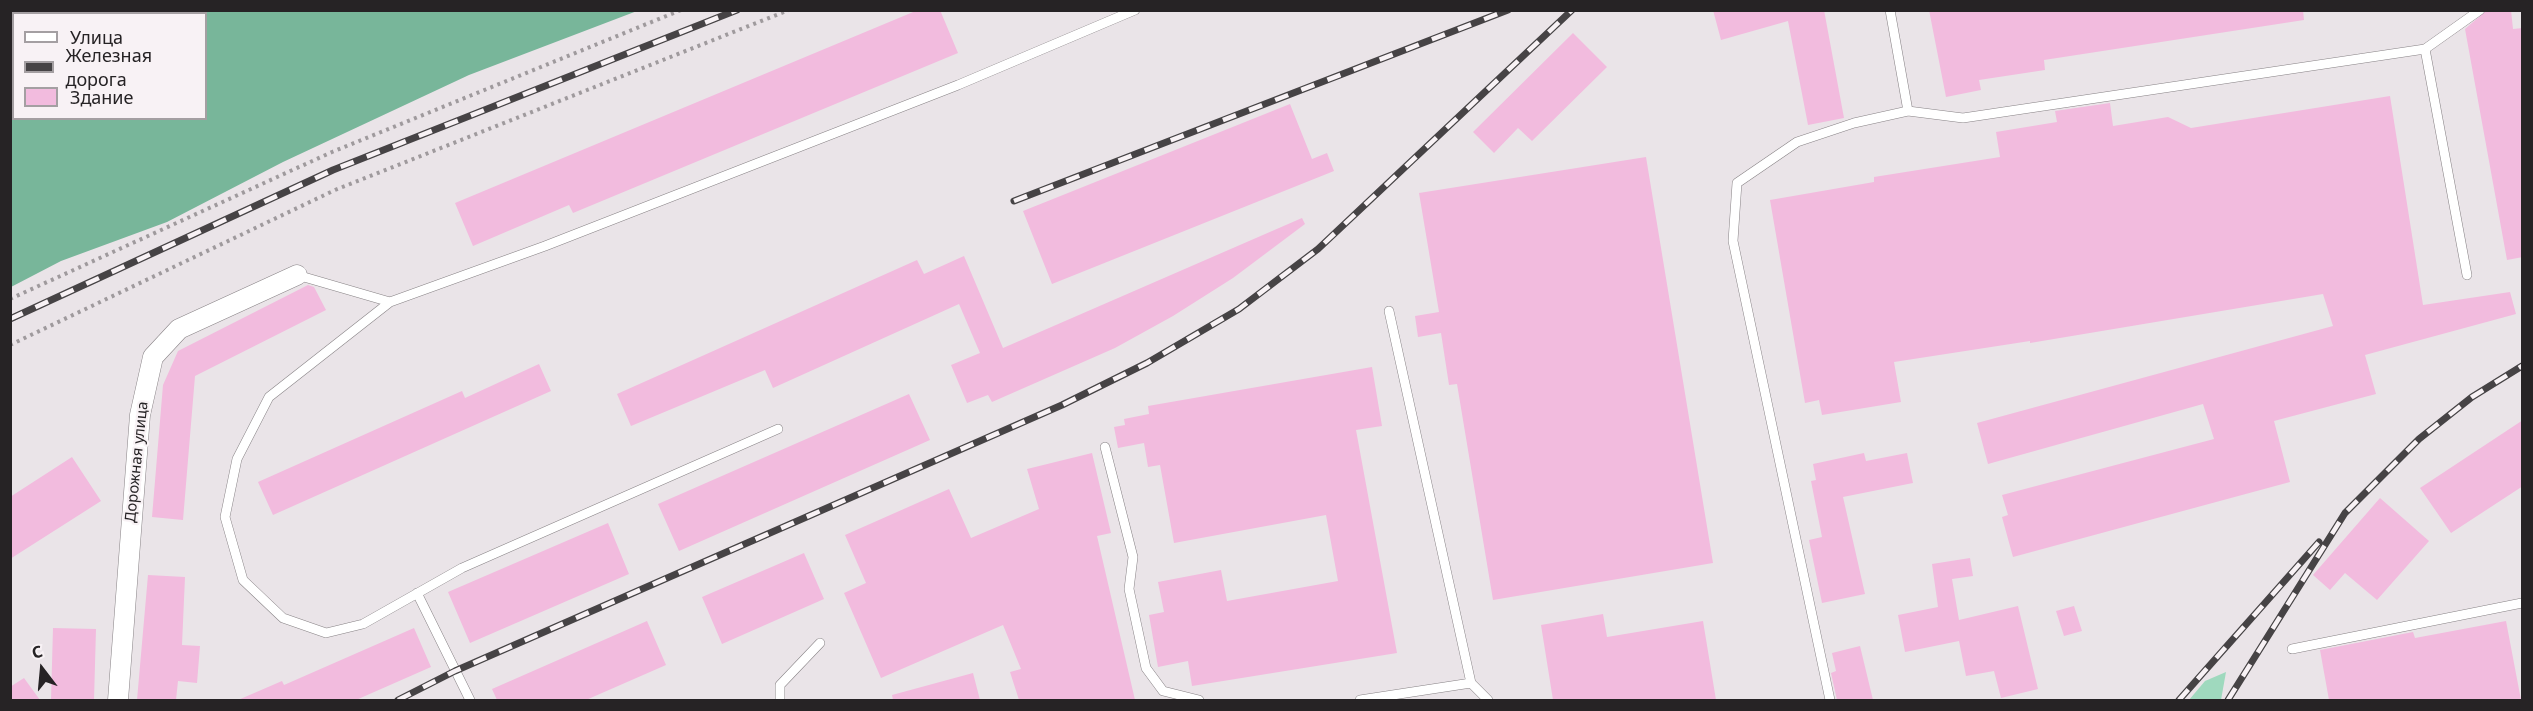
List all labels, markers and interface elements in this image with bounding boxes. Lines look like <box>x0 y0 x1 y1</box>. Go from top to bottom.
legend <box>12 12 207 120</box>
text: Улица <box>70 25 123 49</box>
text: Железная дорога <box>66 43 152 91</box>
text: Здание <box>70 85 133 109</box>
street label: Дорожная улица <box>122 401 152 523</box>
north arrow <box>12 639 72 699</box>
text: С <box>29 640 45 664</box>

